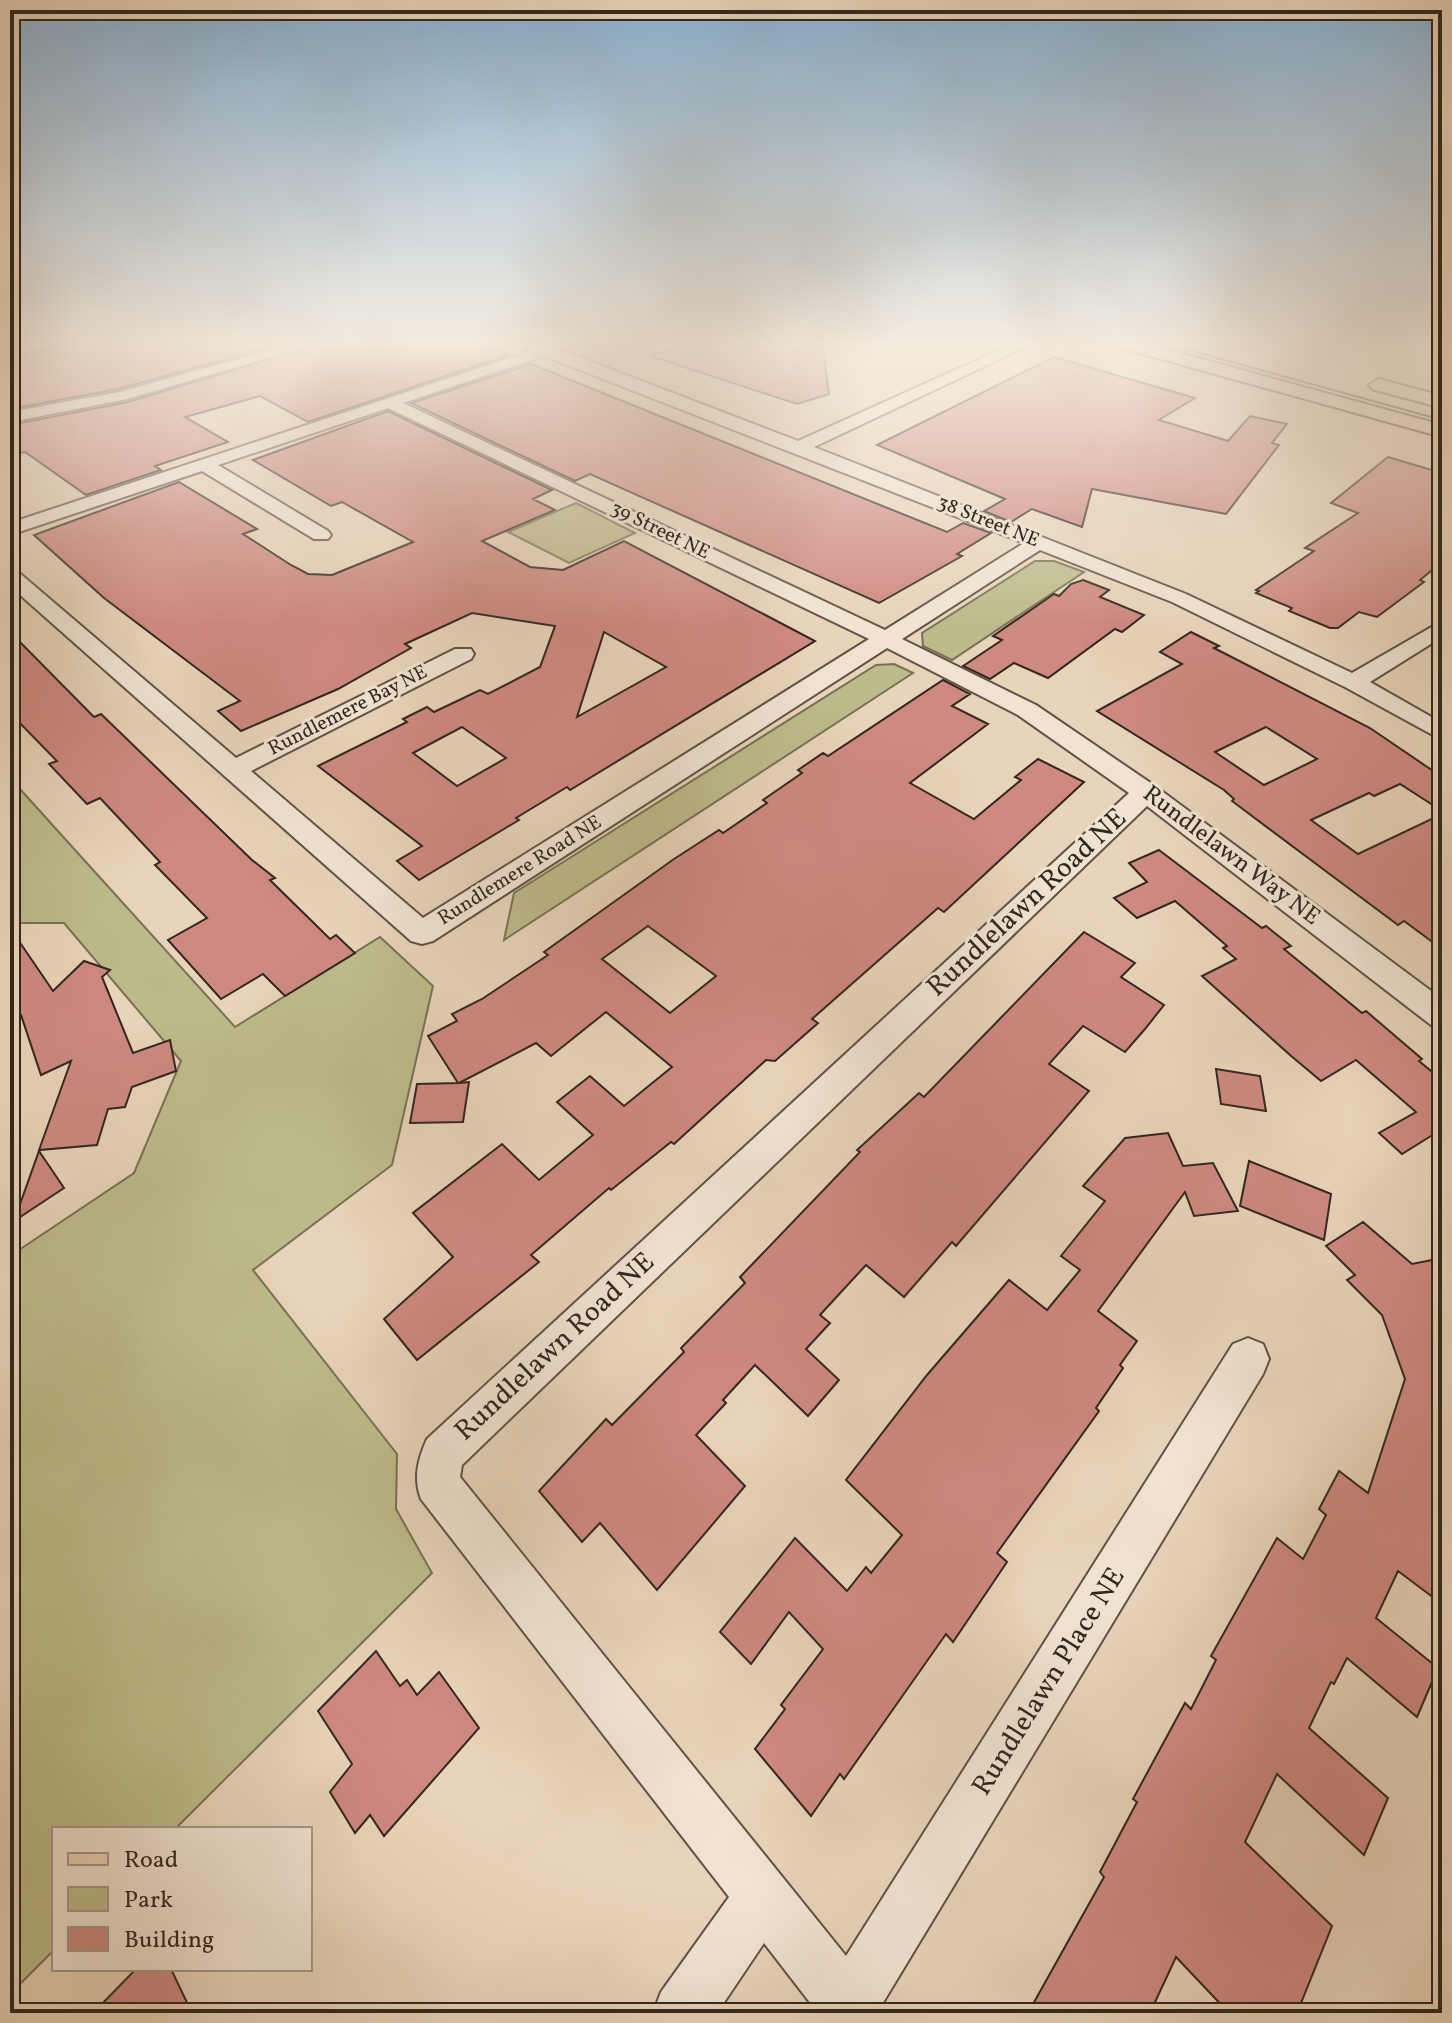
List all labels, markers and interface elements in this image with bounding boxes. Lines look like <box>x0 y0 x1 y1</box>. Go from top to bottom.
street label: 38 Street NE <box>933 489 1043 555</box>
street label: 39 Street NE <box>606 495 714 567</box>
street label: Rundlemere Bay NE <box>263 659 433 763</box>
street label: Rundlelawn Way NE <box>1135 778 1327 934</box>
street label: Rundlelawn Road NE <box>918 800 1136 1006</box>
street label: Rundlemere Road NE <box>433 809 607 933</box>
street label: Rundlelawn Road NE <box>446 1244 664 1450</box>
street label: Rundlelawn Place NE <box>963 1561 1135 1803</box>
legend <box>52 1827 312 1971</box>
text: Road <box>124 1844 178 1878</box>
text: Park <box>124 1884 173 1918</box>
text: Building <box>124 1924 214 1958</box>

